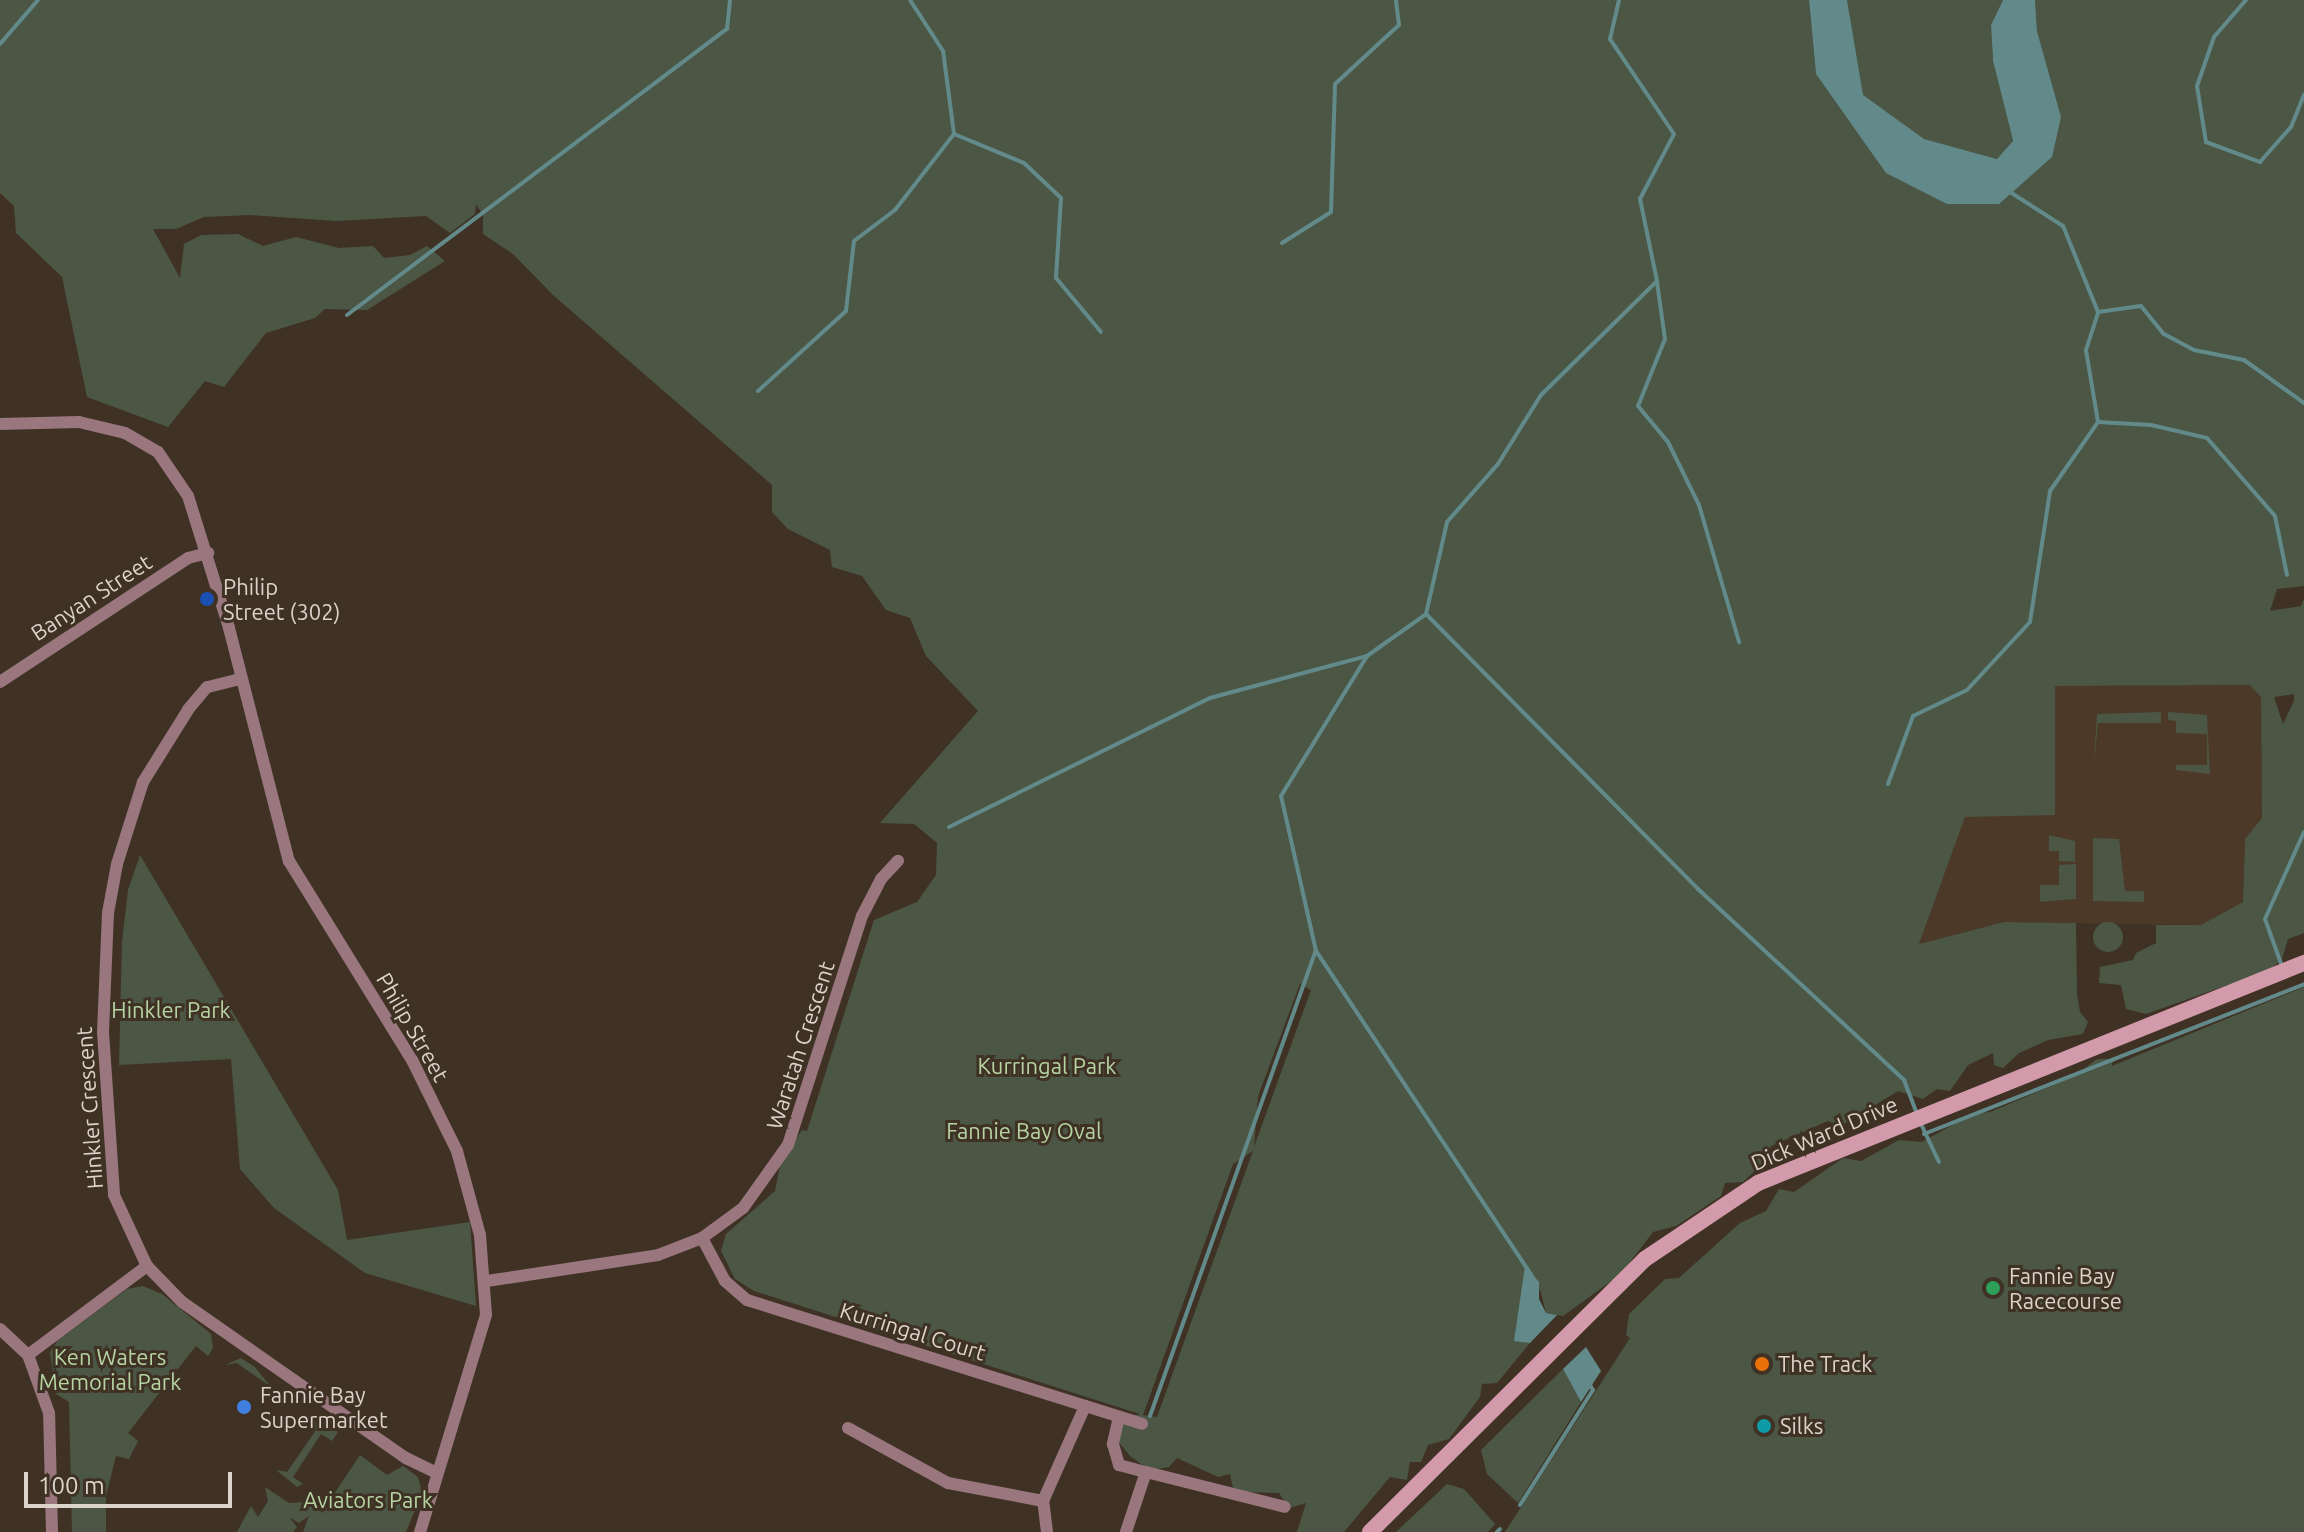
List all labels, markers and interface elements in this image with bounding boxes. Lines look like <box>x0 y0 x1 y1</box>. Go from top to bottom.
street label: Banyan Street <box>26 548 156 646</box>
place label: Philip Street (302) <box>223 573 341 624</box>
marker: Philip Street (302) <box>198 590 216 608</box>
street label: Waratah Crescent <box>760 958 840 1132</box>
street label: Philip Street <box>371 968 455 1086</box>
park label: Hinkler Park <box>111 997 231 1023</box>
street label: Hinkler Crescent <box>70 1026 108 1190</box>
park label: Kurringal Park <box>978 1053 1116 1079</box>
street label: Dick Ward Drive <box>1747 1090 1901 1176</box>
park label: Fannie Bay Oval <box>946 1118 1102 1144</box>
place label: Fannie Bay Racecourse <box>2009 1262 2122 1314</box>
marker: Fannie Bay Racecourse <box>1984 1279 2002 1297</box>
street label: Kurringal Court <box>837 1296 989 1366</box>
park label: Ken Waters Memorial Park <box>39 1343 181 1394</box>
place label: The Track <box>1778 1351 1872 1377</box>
marker: The Track <box>1753 1355 1771 1373</box>
place label: Fannie Bay Supermarket <box>260 1381 388 1432</box>
marker: Fannie Bay Supermarket <box>235 1398 253 1416</box>
place label: Silks <box>1780 1413 1823 1439</box>
marker: Silks <box>1755 1417 1773 1435</box>
scale bar <box>28 1456 236 1506</box>
text: 100 m <box>38 1472 105 1499</box>
park label: Aviators Park <box>303 1487 433 1513</box>

